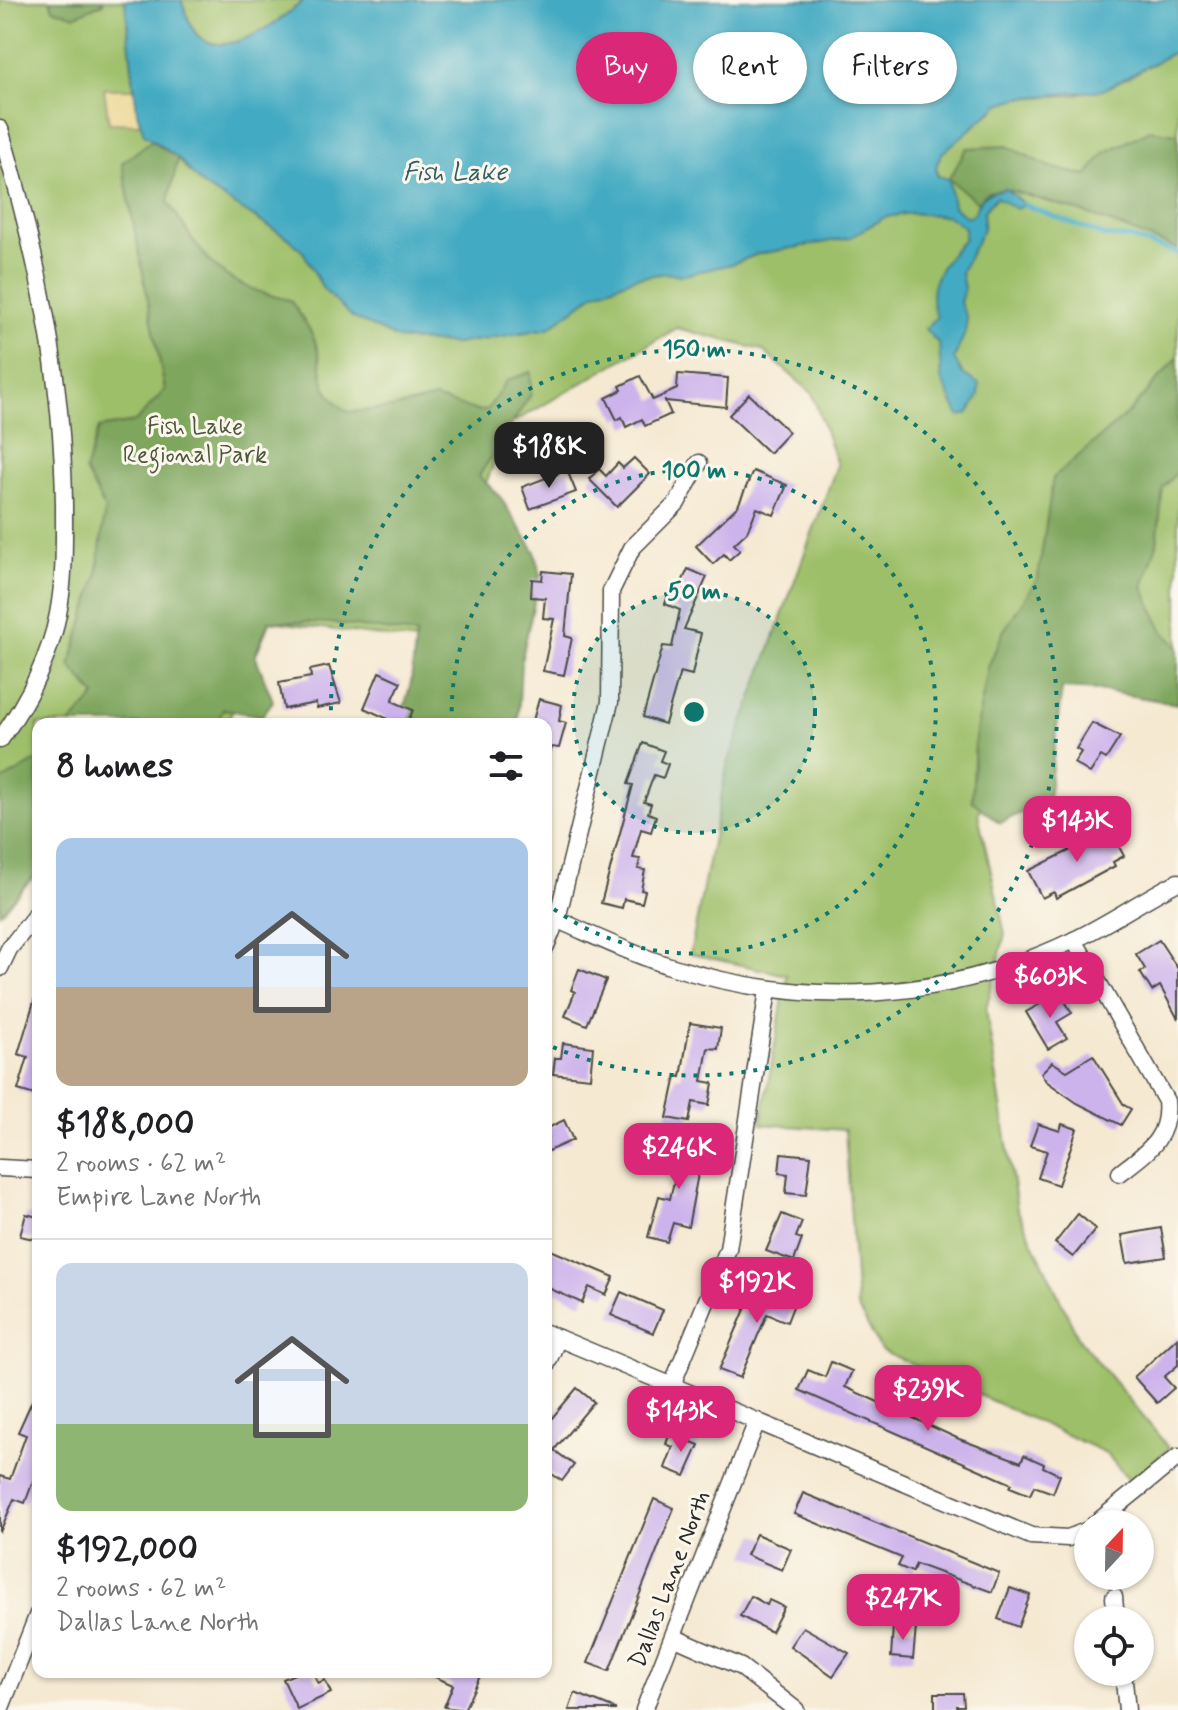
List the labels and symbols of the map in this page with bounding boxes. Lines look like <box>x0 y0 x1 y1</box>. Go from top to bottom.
water label: Fish Lake <box>403 156 508 190</box>
text: 150 m <box>662 335 726 366</box>
park label: Fish Lake Regional Park <box>123 412 267 474</box>
pin: $188K <box>493 422 605 490</box>
text: 100 m <box>662 456 726 487</box>
text: 50 m <box>667 577 721 608</box>
centre of rings <box>680 698 708 726</box>
pin: $143K <box>1021 796 1133 864</box>
pin: $603K <box>994 952 1106 1020</box>
pin: $246K <box>623 1123 735 1191</box>
pin: $192K <box>701 1257 813 1325</box>
pin: $239K <box>872 1365 984 1433</box>
pin: $143K <box>625 1386 737 1454</box>
street label: Dallas Lane North <box>622 1487 718 1673</box>
north arrow <box>1074 1510 1154 1590</box>
pin: $247K <box>847 1574 959 1642</box>

